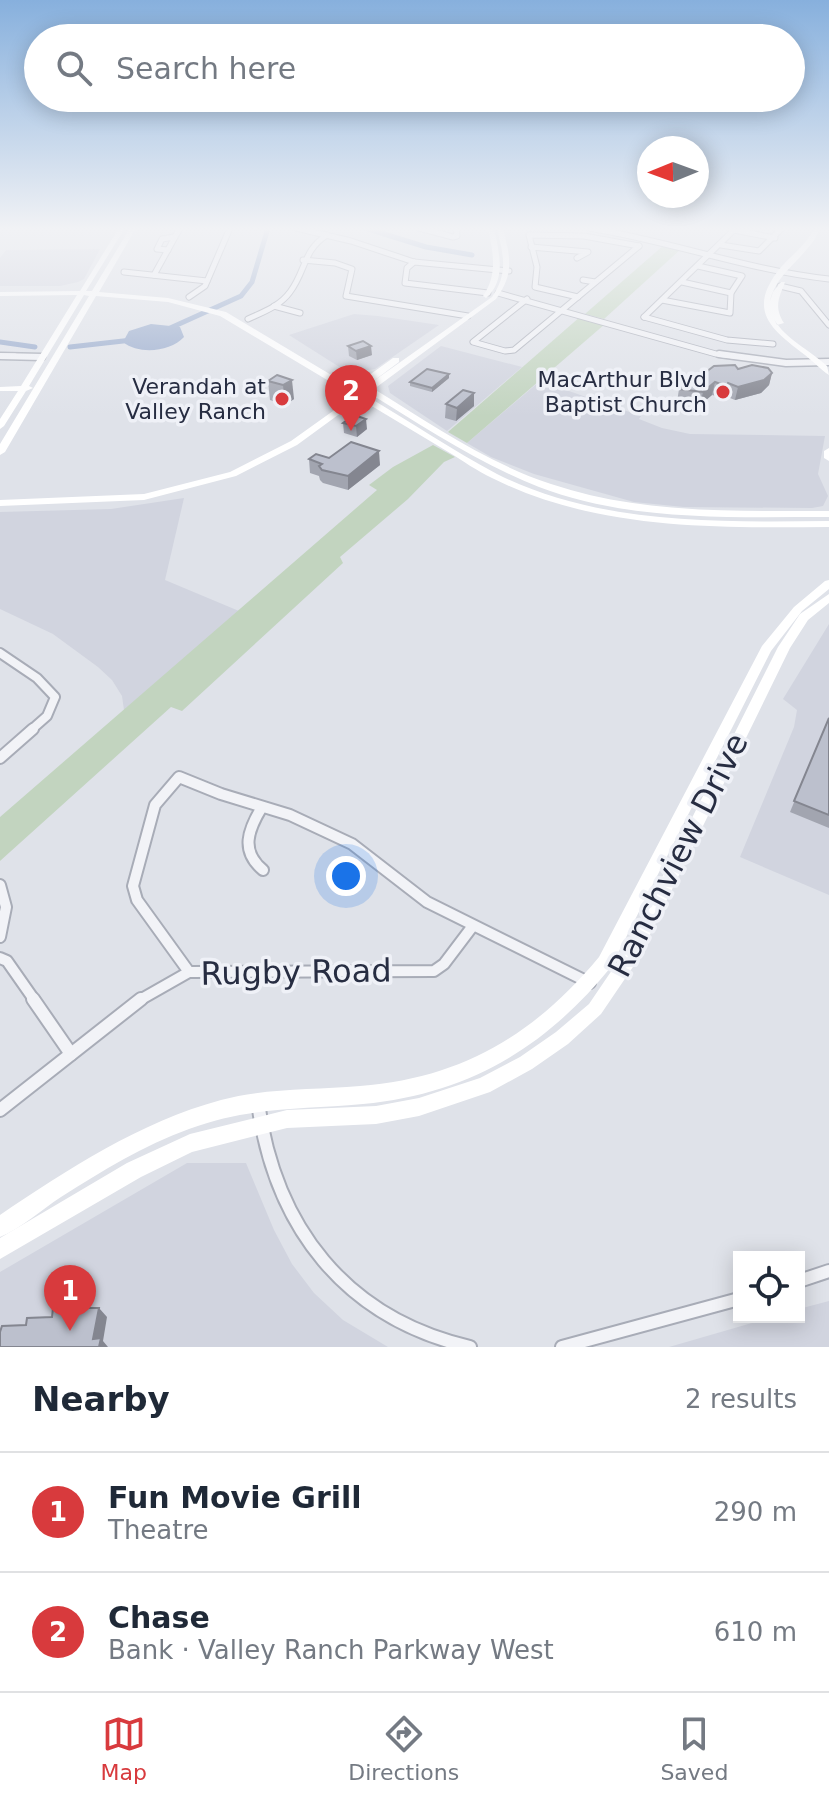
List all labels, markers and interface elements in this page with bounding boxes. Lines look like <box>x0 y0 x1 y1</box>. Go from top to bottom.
search box <box>24 24 805 112</box>
icon: search <box>52 46 96 90</box>
text: Search here <box>116 51 296 86</box>
north arrow <box>637 136 709 208</box>
pin: 2 <box>325 365 377 431</box>
place label: MacArthur Blvd Baptist Church <box>538 367 707 417</box>
place label: Verandah at Valley Ranch <box>125 374 266 424</box>
marker: MacArthur Blvd Baptist Church <box>714 383 732 401</box>
marker: Verandah at Valley Ranch <box>273 390 291 408</box>
street label: Ranchview Drive <box>600 727 756 983</box>
your location <box>326 856 366 896</box>
street label: Rugby Road <box>200 951 392 993</box>
map controls <box>733 1251 805 1323</box>
button: locate <box>733 1251 805 1323</box>
pin: 1 <box>44 1265 96 1331</box>
text: Nearby <box>32 1379 170 1419</box>
text: 2 results <box>685 1384 797 1414</box>
text: Fun Movie Grill <box>108 1480 362 1515</box>
text: 1 <box>49 1497 67 1527</box>
text: 290 m <box>714 1497 797 1527</box>
text: Theatre <box>108 1515 209 1545</box>
text: Chase <box>108 1600 210 1635</box>
text: 2 <box>49 1617 67 1647</box>
text: 610 m <box>714 1617 797 1647</box>
text: Bank · Valley Ranch Parkway West <box>108 1635 554 1665</box>
tab: Map <box>101 1712 147 1785</box>
tab: Directions <box>348 1712 459 1785</box>
tab: Saved <box>660 1712 728 1785</box>

